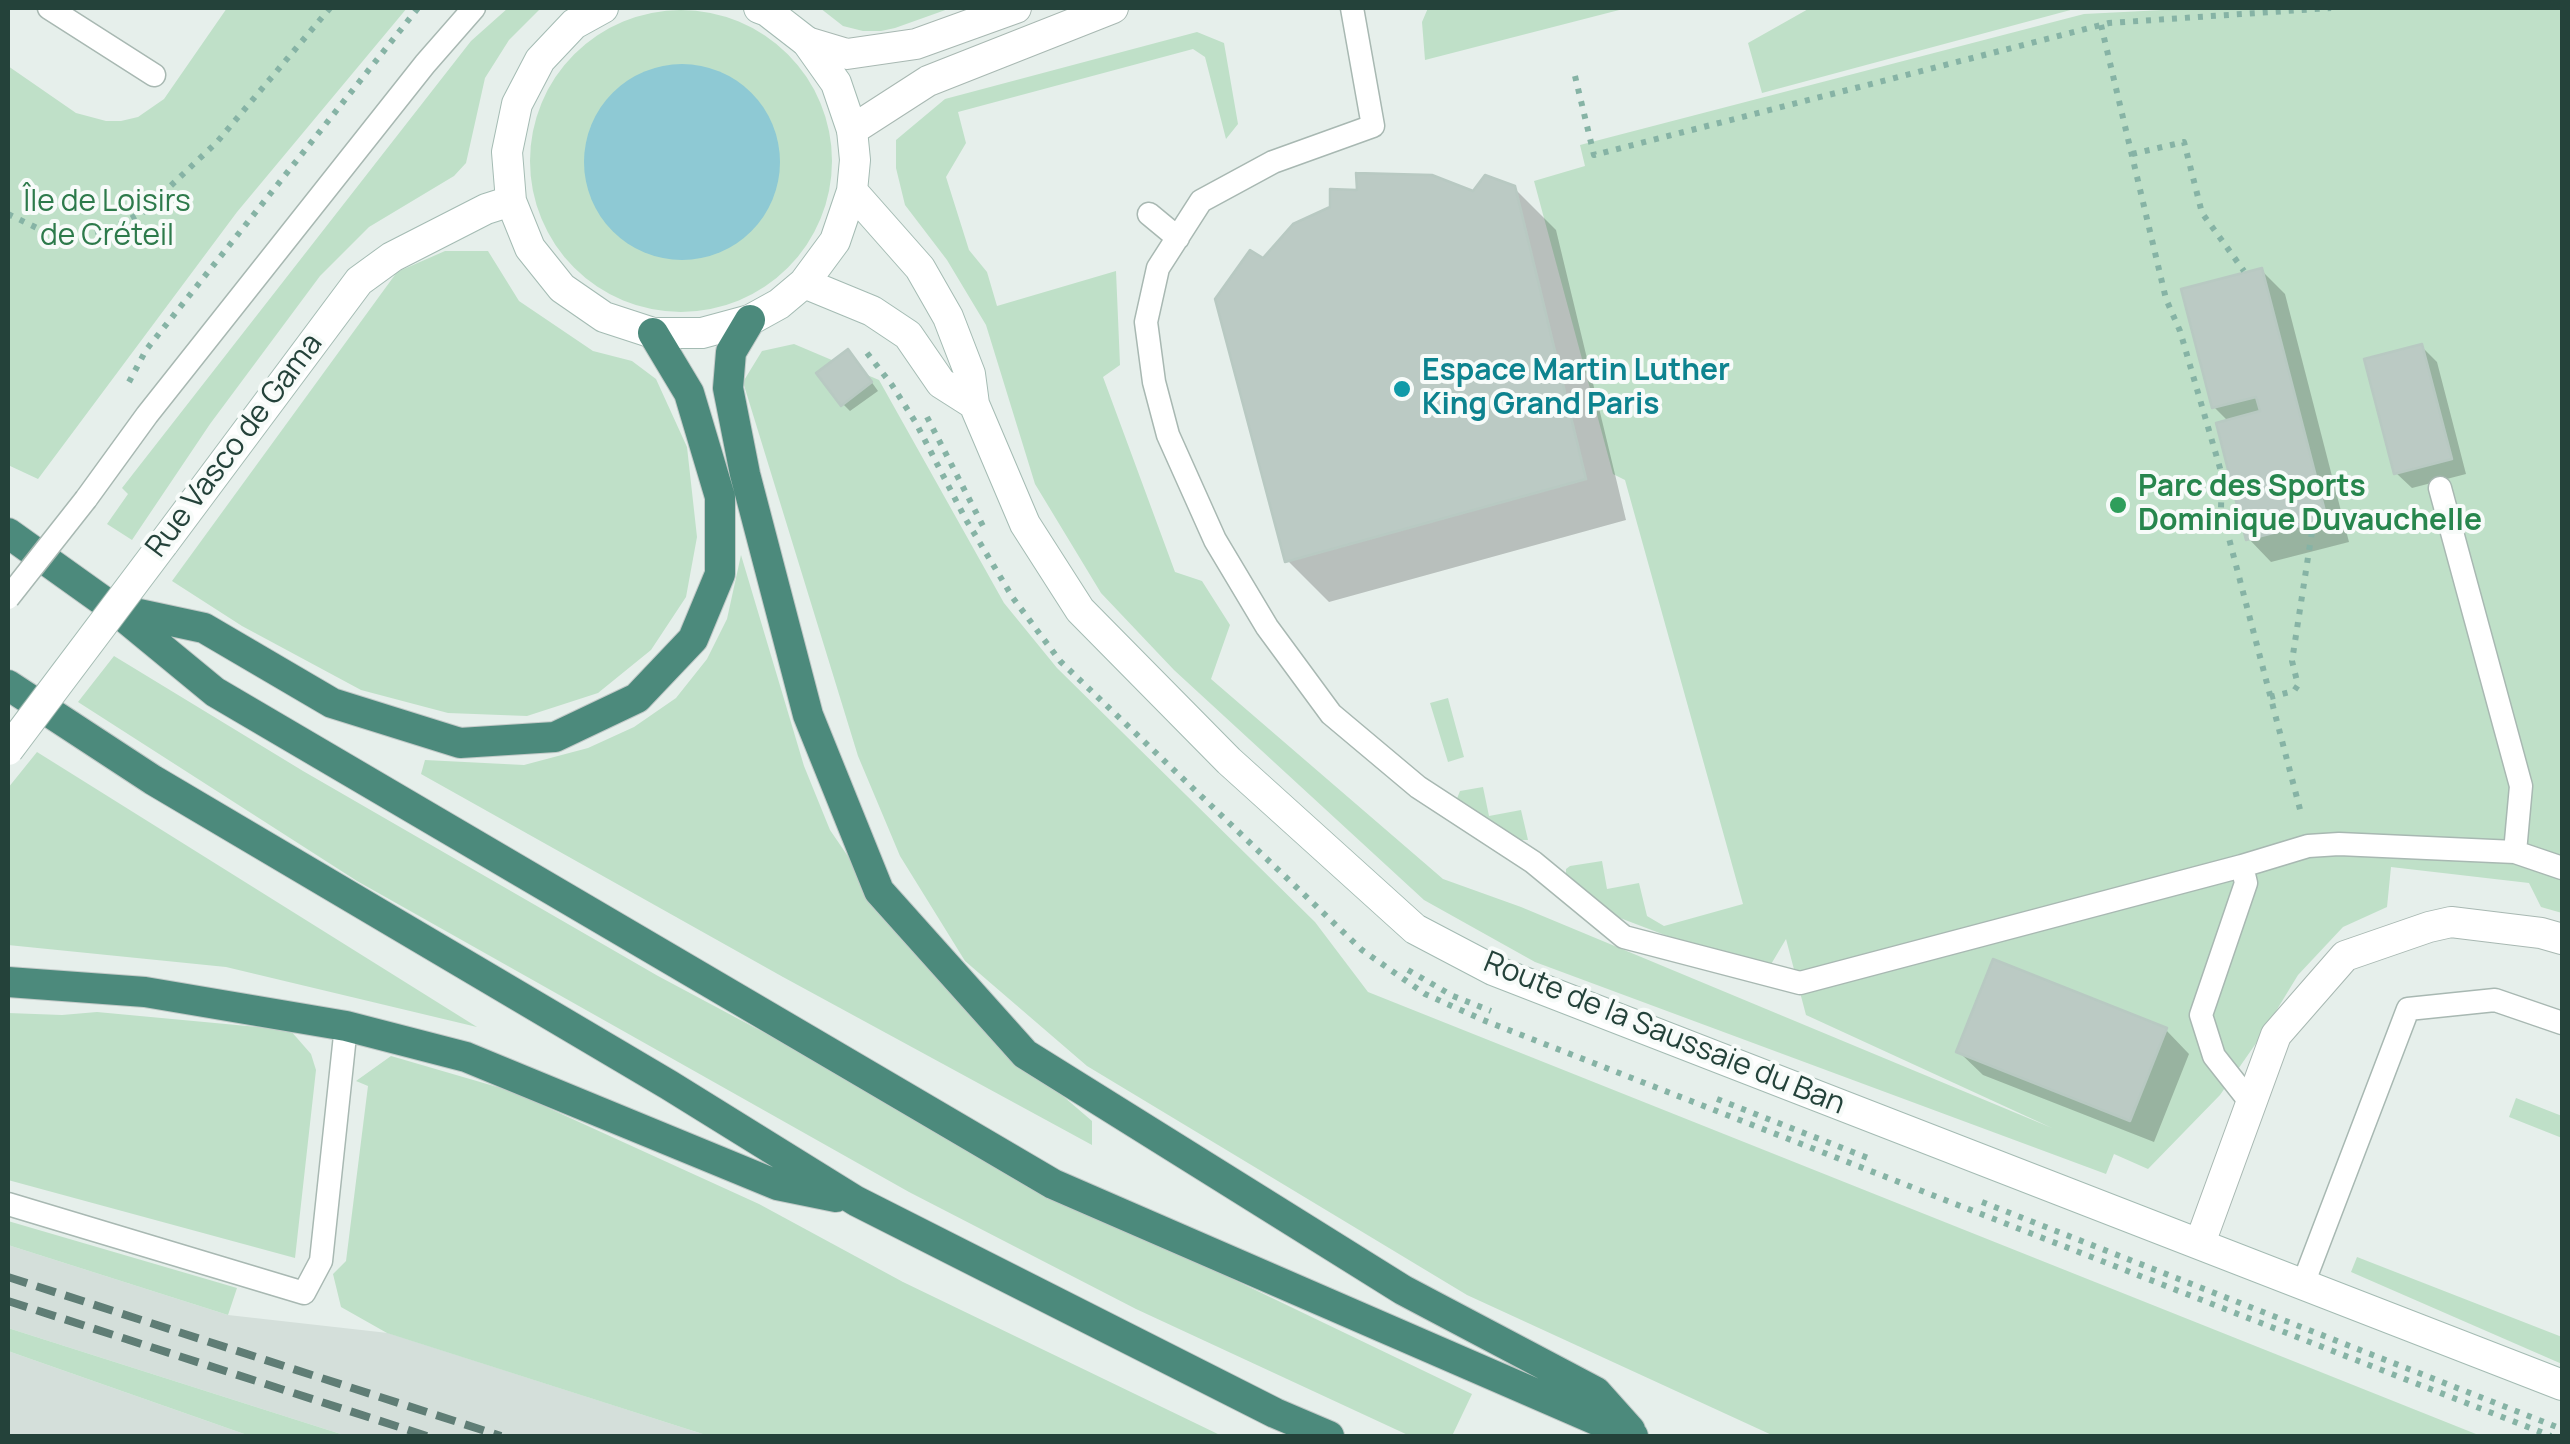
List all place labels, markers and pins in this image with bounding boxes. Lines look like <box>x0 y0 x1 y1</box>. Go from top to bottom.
place label: Espace Martin Luther King Grand Paris <box>1422 354 1730 424</box>
marker: Espace Martin Luther King Grand Paris <box>1391 378 1413 400</box>
place label: Parc des Sports Dominique Duvauchelle <box>2138 470 2482 540</box>
marker: Parc des Sports Dominique Duvauchelle <box>2107 494 2129 516</box>

